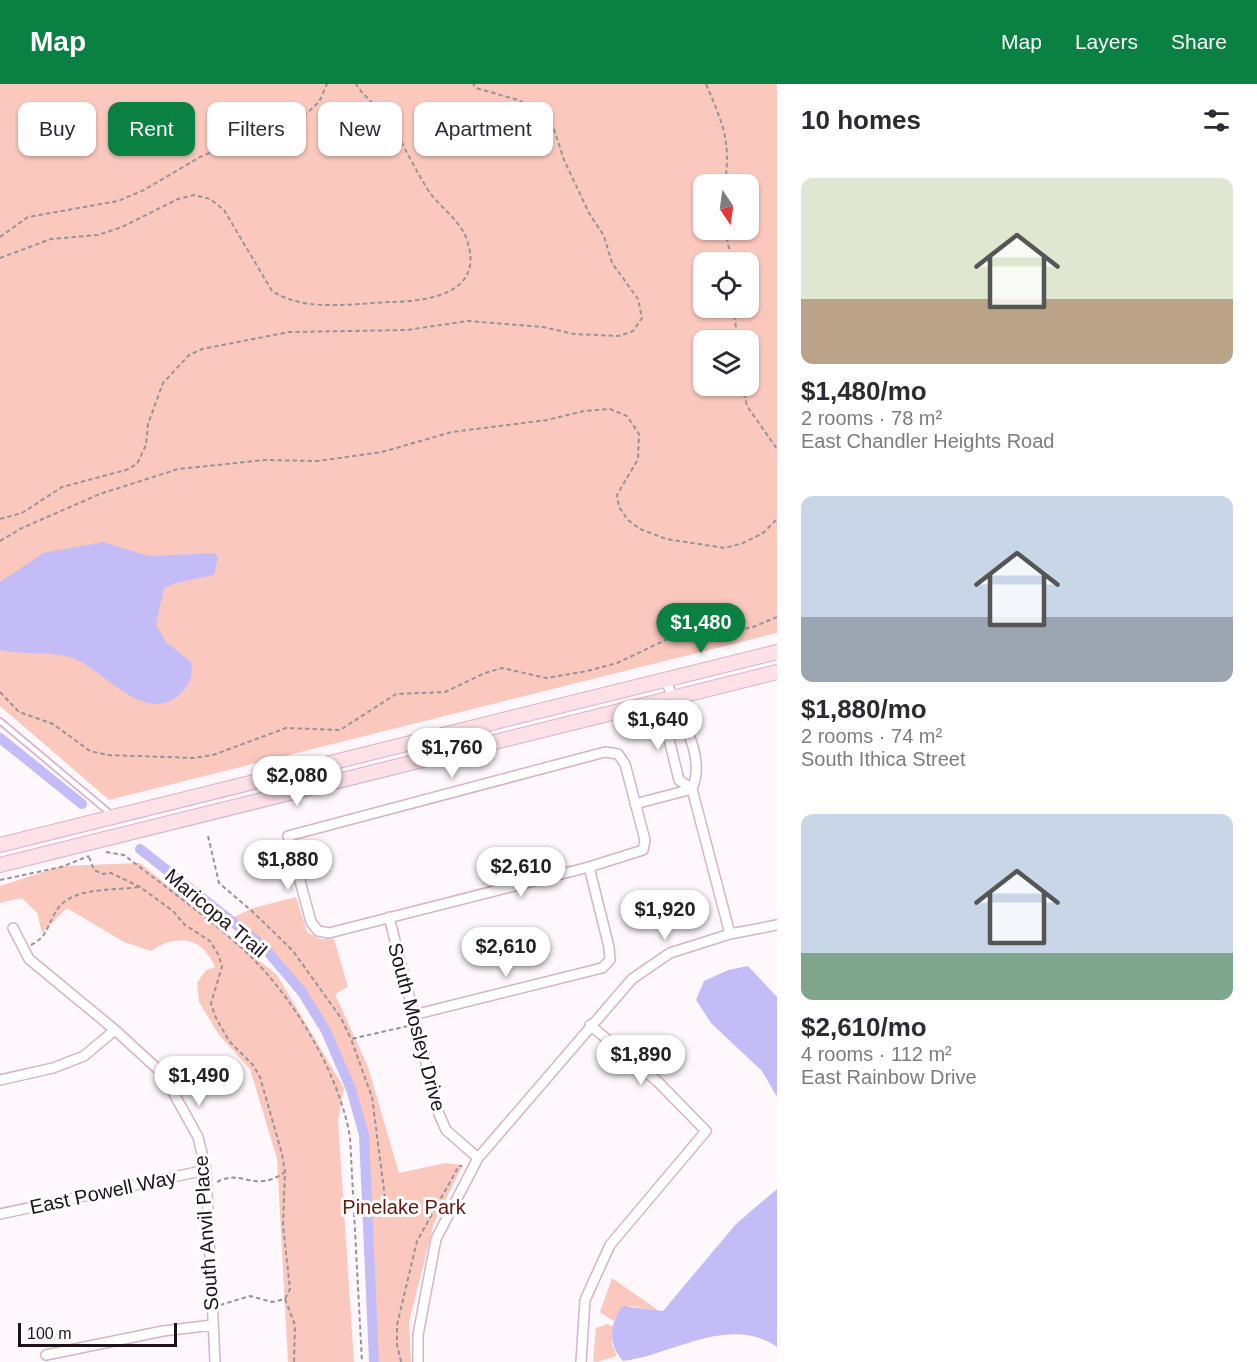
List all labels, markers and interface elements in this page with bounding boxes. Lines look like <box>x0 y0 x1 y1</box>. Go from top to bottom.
text: Map <box>30 26 86 57</box>
text: Map <box>1001 30 1042 53</box>
text: Layers <box>1075 30 1138 53</box>
text: Share <box>1171 30 1227 53</box>
chip: Buy <box>18 102 96 156</box>
chip: Rent <box>108 102 195 156</box>
chip: Filters <box>207 102 306 156</box>
chip: New <box>318 102 402 156</box>
chip: Apartment <box>414 102 553 156</box>
icon: filters <box>1200 104 1233 137</box>
text: 10 homes <box>801 105 921 135</box>
north arrow <box>693 174 759 240</box>
map controls <box>693 174 759 396</box>
icon: home <box>963 217 1071 325</box>
button: locate <box>693 252 759 318</box>
button: layers <box>693 330 759 396</box>
text: $1,480/mo <box>801 376 927 406</box>
text: 2 rooms · 78 m² <box>801 407 942 429</box>
text: East Chandler Heights Road <box>801 430 1054 452</box>
icon: home <box>963 535 1071 643</box>
pin: $1,480 <box>652 603 750 654</box>
text: $1,480 <box>670 611 732 633</box>
text: $1,880/mo <box>801 694 927 724</box>
pin: $1,640 <box>609 700 707 751</box>
text: $1,640 <box>627 708 689 730</box>
text: 2 rooms · 74 m² <box>801 725 942 747</box>
pin: $1,760 <box>403 728 501 779</box>
text: $1,760 <box>421 736 483 758</box>
text: South Ithica Street <box>801 748 966 770</box>
pin: $2,080 <box>248 756 346 807</box>
text: $2,080 <box>266 764 328 786</box>
pin: $1,880 <box>239 840 337 891</box>
pin: $2,610 <box>472 847 570 898</box>
text: $1,880 <box>257 848 319 870</box>
icon: home <box>963 853 1071 961</box>
text: $2,610 <box>490 855 552 877</box>
street label: Maricopa Trail <box>161 864 271 962</box>
pin: $1,920 <box>616 890 714 941</box>
text: $1,920 <box>634 898 696 920</box>
pin: $2,610 <box>457 927 555 978</box>
text: $2,610 <box>475 935 537 957</box>
street label: South Mosley Drive <box>384 940 450 1114</box>
text: $2,610/mo <box>801 1012 927 1042</box>
pin: $1,890 <box>592 1035 690 1086</box>
text: $1,890 <box>610 1043 672 1065</box>
text: 4 rooms · 112 m² <box>801 1043 952 1065</box>
pin: $1,490 <box>150 1056 248 1107</box>
text: $1,490 <box>168 1064 230 1086</box>
text: East Rainbow Drive <box>801 1066 977 1088</box>
street label: South Anvil Place <box>190 1155 222 1311</box>
street label: East Powell Way <box>28 1166 178 1218</box>
park label: Pinelake Park <box>342 1196 467 1218</box>
scale bar <box>18 1320 177 1348</box>
text: 100 m <box>27 1325 71 1342</box>

